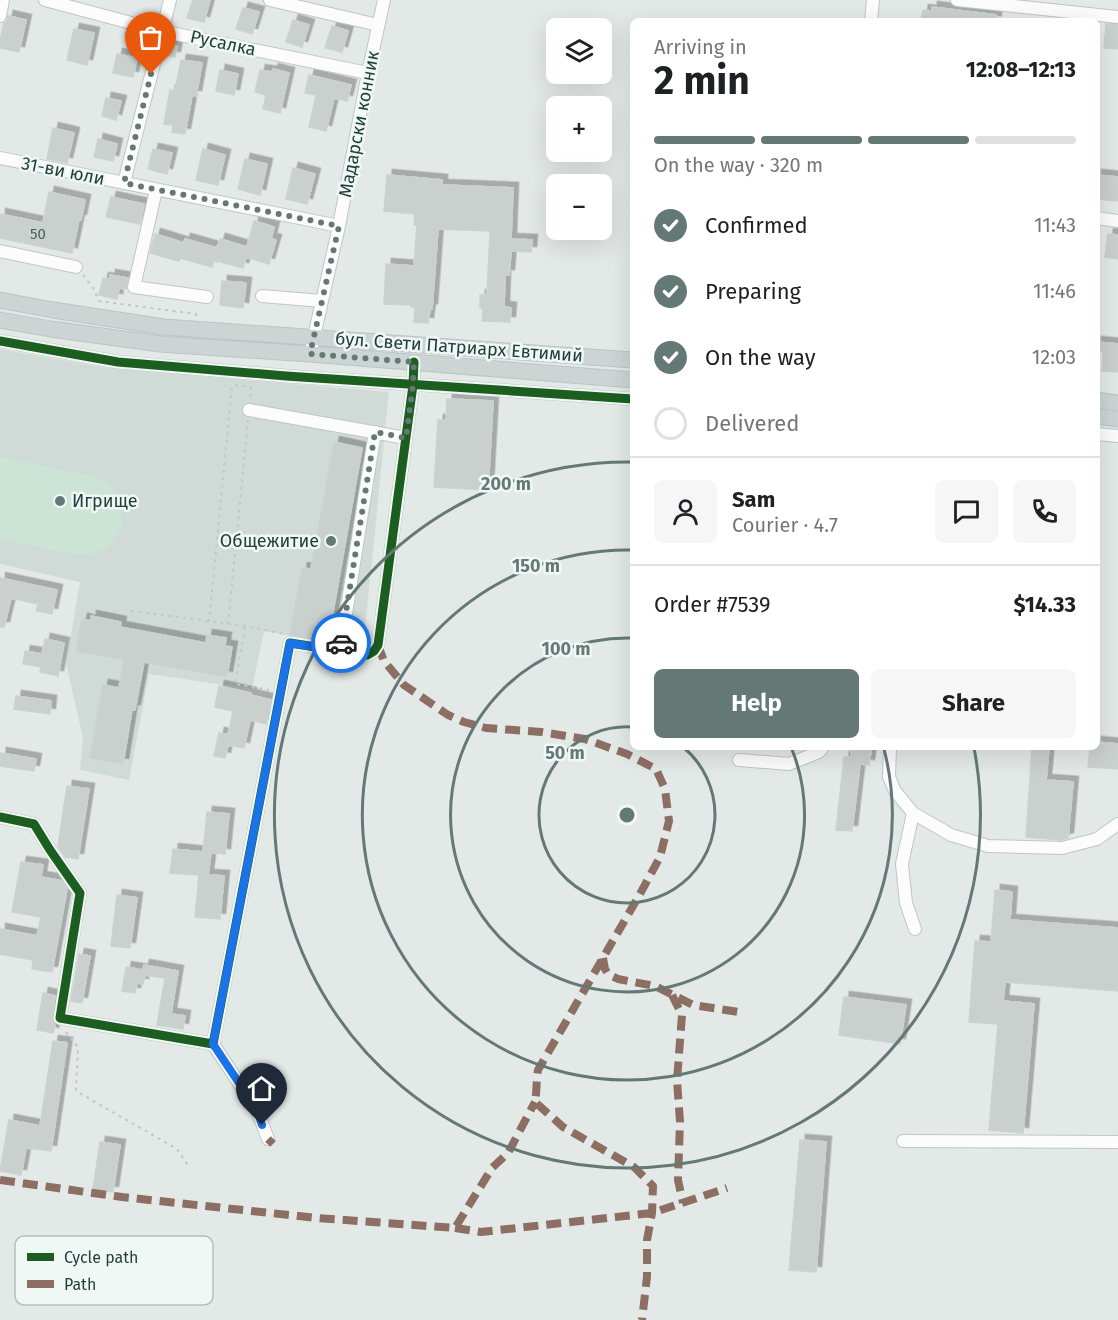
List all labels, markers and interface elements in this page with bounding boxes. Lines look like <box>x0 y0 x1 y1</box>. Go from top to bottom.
pin <box>125 12 176 74</box>
map controls <box>546 18 612 240</box>
button: layers <box>546 18 612 84</box>
icon: bag <box>134 21 167 54</box>
street label: Русалка <box>188 25 258 61</box>
text: Arriving in <box>654 35 747 59</box>
street label: Мадарски конник <box>334 48 384 199</box>
text: 12:08–12:13 <box>966 56 1076 83</box>
text: 2 min <box>654 58 750 104</box>
button: + <box>546 96 612 162</box>
street label: 31-ви юли <box>19 152 107 190</box>
text: On the way · 320 m <box>654 153 823 177</box>
button: − <box>546 174 612 240</box>
icon: check <box>654 209 687 242</box>
text: Confirmed <box>705 212 808 239</box>
text: 11:43 <box>1034 213 1076 237</box>
house number: 50 <box>30 225 46 243</box>
icon: check <box>654 275 687 308</box>
text: Preparing <box>705 278 801 305</box>
text: 11:46 <box>1033 279 1076 303</box>
street label: бул. Свети Патриарх Евтимий <box>334 327 584 367</box>
icon: check <box>654 341 687 374</box>
text: On the way <box>705 344 816 371</box>
text: 12:03 <box>1032 345 1076 369</box>
text: Delivered <box>705 410 800 437</box>
text: 200 m <box>481 473 531 495</box>
button: person <box>654 480 717 543</box>
button: chat <box>935 480 998 543</box>
button: phone <box>1013 480 1076 543</box>
text: Sam <box>732 486 775 513</box>
place label: Игрище <box>72 490 137 512</box>
marker: Игрище <box>53 494 67 508</box>
text: Courier · 4.7 <box>732 513 838 537</box>
place label: Общежитие <box>220 530 319 552</box>
marker: Общежитие <box>324 534 338 548</box>
text: 150 m <box>512 555 560 577</box>
text: Order #7539 <box>654 591 771 618</box>
text: $14.33 <box>1014 591 1076 618</box>
courier <box>311 613 371 673</box>
icon: car <box>325 627 358 660</box>
text: 100 m <box>542 638 590 660</box>
button: Help <box>654 669 859 738</box>
button: Share <box>871 669 1076 738</box>
text: 50 m <box>545 742 585 764</box>
centre of rings <box>617 805 637 825</box>
pin <box>236 1063 287 1125</box>
icon: home <box>245 1072 278 1105</box>
legend <box>15 1236 213 1305</box>
text: Cycle path <box>64 1248 138 1267</box>
text: Path <box>64 1275 96 1294</box>

